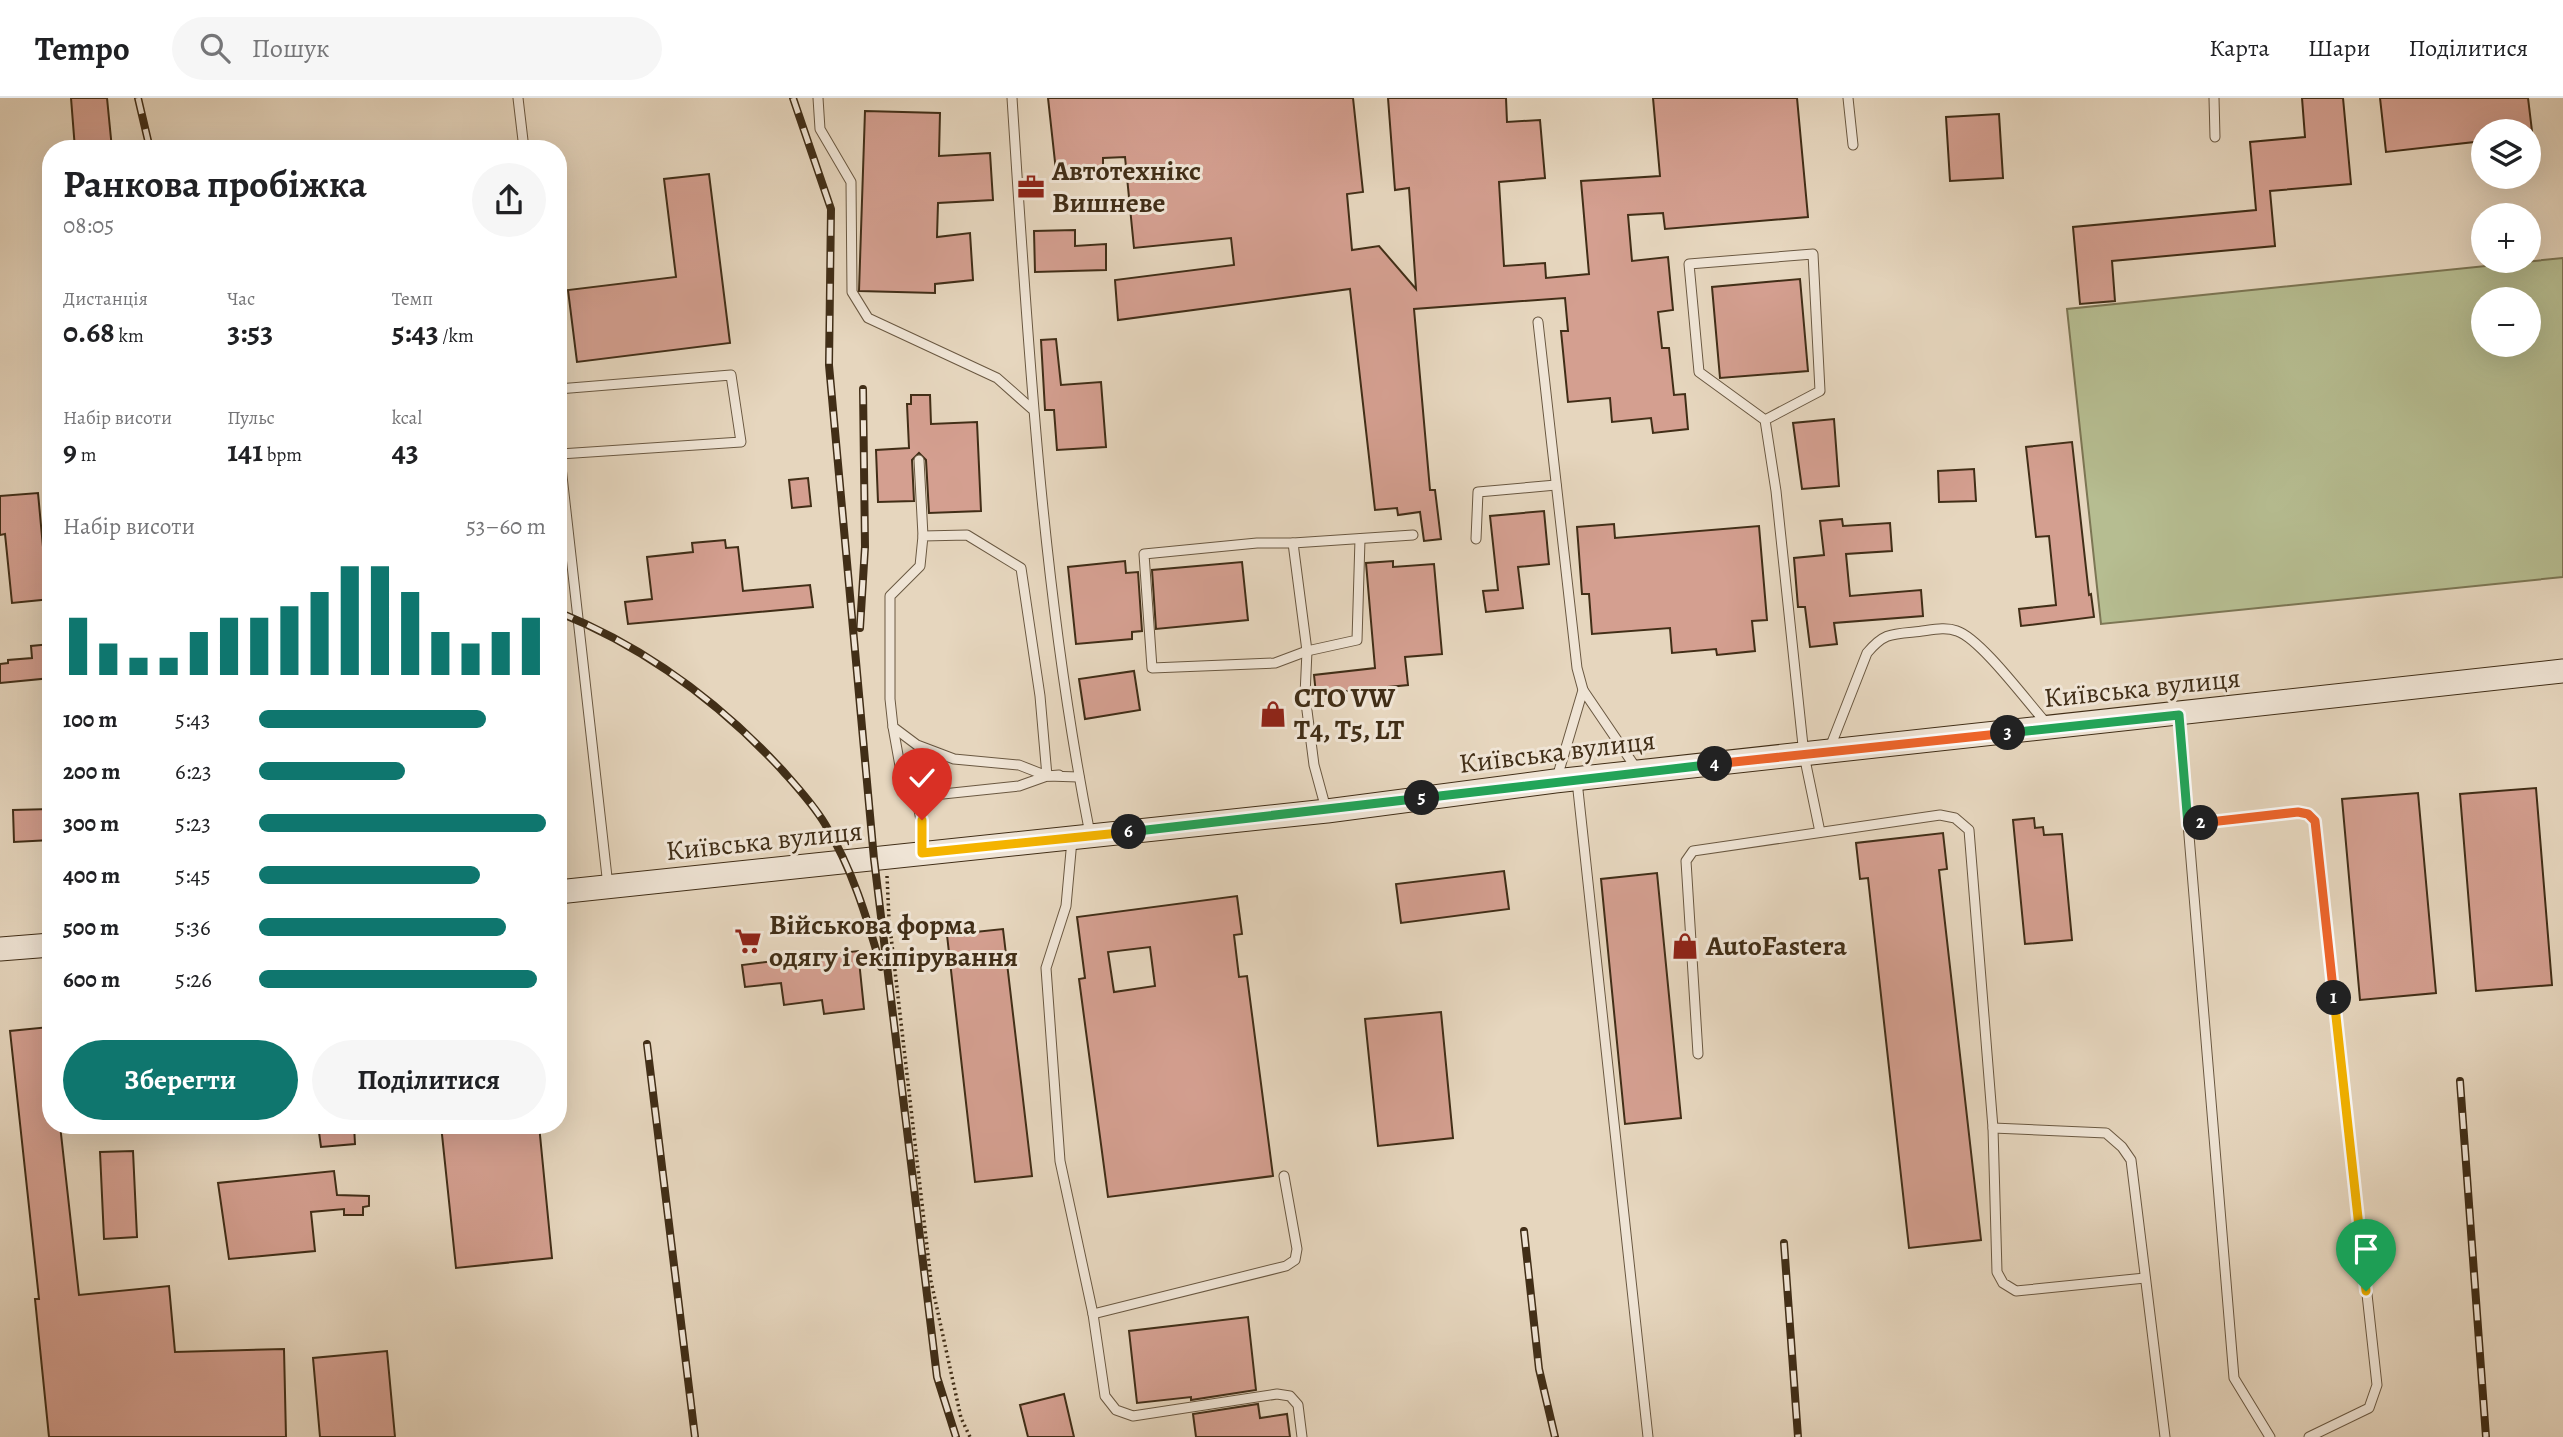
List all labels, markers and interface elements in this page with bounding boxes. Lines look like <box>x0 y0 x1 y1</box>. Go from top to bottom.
search box <box>172 17 662 80</box>
text: Tempo <box>35 26 130 71</box>
icon: search <box>196 29 234 67</box>
text: Пошук <box>252 31 329 66</box>
text: Карта <box>2209 32 2270 64</box>
text: Шари <box>2308 32 2371 64</box>
text: Поділитися <box>2409 32 2528 64</box>
map controls <box>2471 119 2541 357</box>
button: layers <box>2471 119 2541 189</box>
place label: Автотехнікс Вишневе <box>1051 152 1201 222</box>
text: Ранкова пробіжка <box>63 158 367 210</box>
button: share <box>472 163 546 237</box>
office icon: Автотехнікс Вишневе <box>1016 172 1046 202</box>
button: + <box>2471 203 2541 273</box>
text: 08:05 <box>63 210 114 241</box>
text: Дистанція <box>63 286 148 312</box>
text: Час <box>227 286 255 312</box>
text: Темп <box>392 286 433 312</box>
button: − <box>2471 287 2541 357</box>
text: 0.68 <box>63 312 115 352</box>
text: 3:53 <box>227 312 273 352</box>
text: 5:43 <box>392 312 439 352</box>
text: km <box>115 323 144 349</box>
text: /km <box>439 323 474 349</box>
text: Набір висоти <box>63 405 172 431</box>
text: Пульс <box>227 405 275 431</box>
text: kcal <box>392 405 422 431</box>
text: 9 <box>63 431 77 471</box>
text: 141 <box>227 431 263 471</box>
text: 43 <box>392 431 419 471</box>
text: m <box>77 442 96 468</box>
text: bpm <box>263 442 302 468</box>
text: Набір висоти <box>63 511 195 542</box>
text: 53–60 m <box>466 511 546 542</box>
street label: Київська вулиця <box>2042 659 2242 717</box>
place label: СТО VW T4, T5, LT <box>1294 679 1404 749</box>
shop icon: СТО VW T4, T5, LT <box>1258 699 1288 729</box>
text: 100 m <box>63 704 118 735</box>
text: 5:43 <box>175 704 210 735</box>
pin: 3 <box>1990 716 2025 750</box>
text: 3 <box>2003 719 2012 745</box>
street label: Київська вулиця <box>1457 721 1657 783</box>
pin: 4 <box>1698 746 1732 782</box>
pin <box>892 748 952 820</box>
text: 4 <box>1710 750 1719 776</box>
text: 200 m <box>63 756 121 787</box>
text: 6:23 <box>175 756 212 787</box>
icon: check <box>903 759 941 797</box>
pin: 5 <box>1404 780 1440 816</box>
text: 5 <box>1417 784 1426 810</box>
pin: 2 <box>2184 806 2218 840</box>
text: 300 m <box>63 808 119 839</box>
text: 5:23 <box>175 808 211 839</box>
text: 2 <box>2196 809 2205 835</box>
street label: Київська вулиця <box>664 812 864 870</box>
pin: 6 <box>1112 814 1146 850</box>
text: 6 <box>1124 818 1133 844</box>
text: 400 m <box>63 860 120 891</box>
text: 5:45 <box>175 860 211 891</box>
place label: Військова форма одягу і екіпірування <box>769 906 1018 976</box>
text: 500 m <box>63 912 119 943</box>
text: 5:36 <box>175 912 211 943</box>
supermarket icon: Військова форма одягу і екіпірування <box>733 926 763 956</box>
place label: AutoFastera <box>1705 927 1848 965</box>
shop icon: AutoFastera <box>1670 931 1700 961</box>
text: 600 m <box>63 964 120 995</box>
text: 5:26 <box>175 964 212 995</box>
pin: 1 <box>2316 981 2352 1016</box>
text: 1 <box>2330 984 2337 1010</box>
button: Зберегти <box>63 1040 298 1120</box>
button: Поділитися <box>312 1040 546 1120</box>
pin <box>2336 1219 2396 1291</box>
icon: arrive <box>2347 1230 2385 1268</box>

